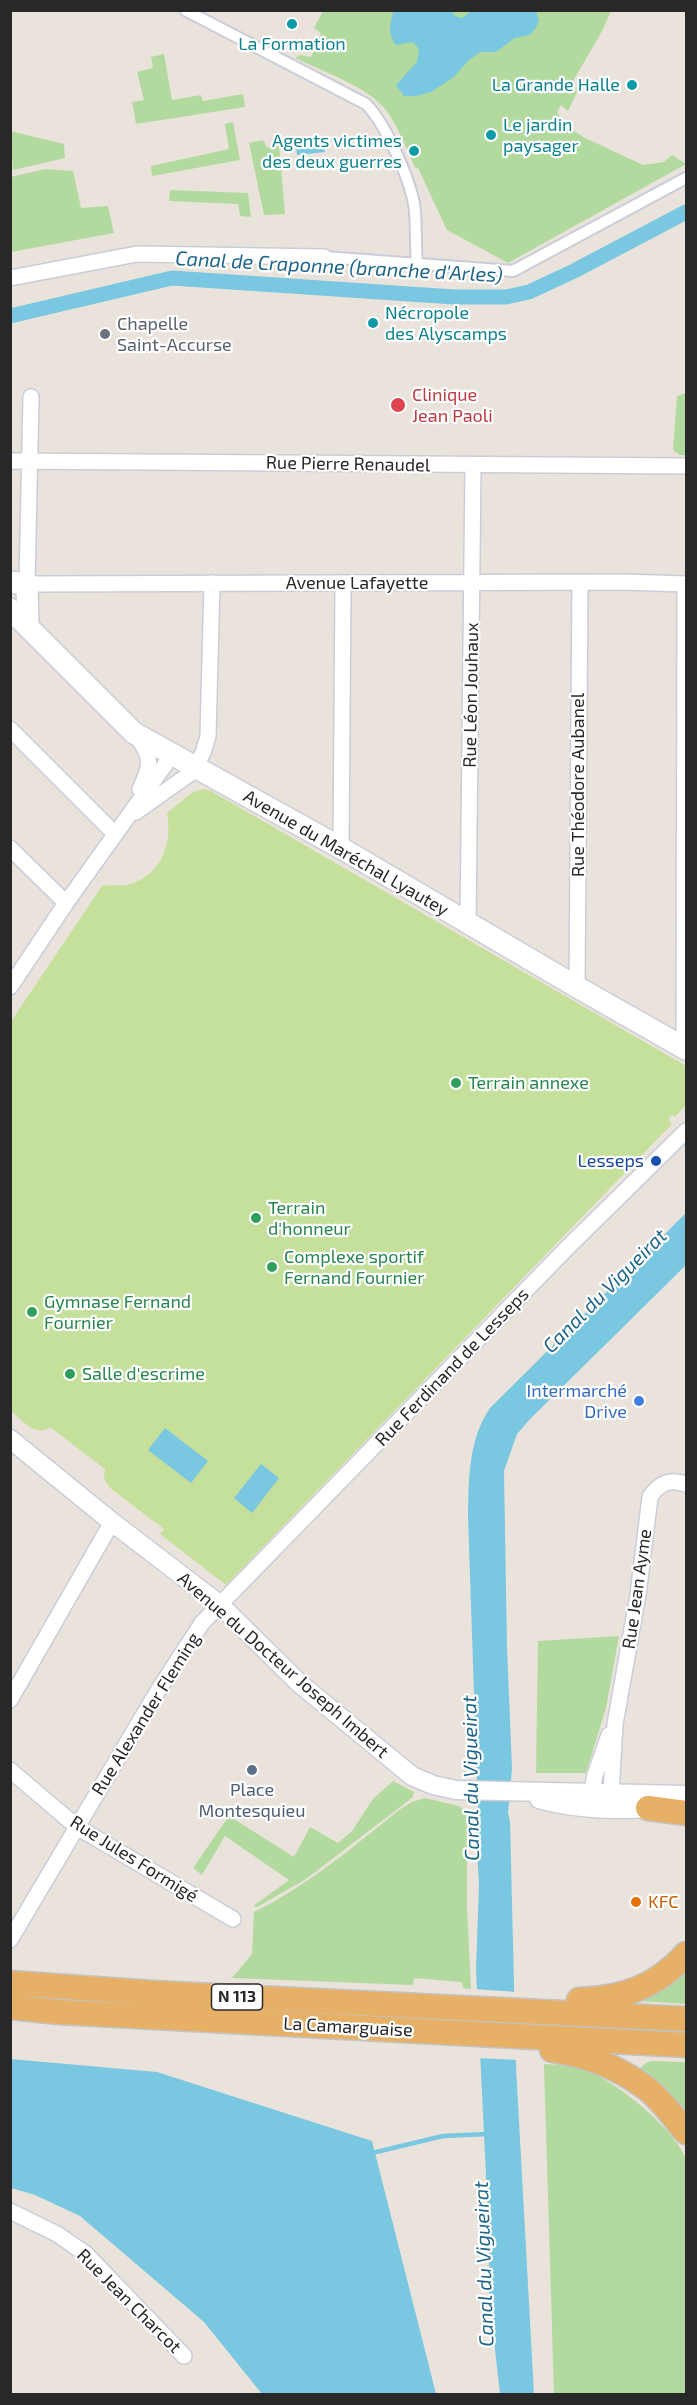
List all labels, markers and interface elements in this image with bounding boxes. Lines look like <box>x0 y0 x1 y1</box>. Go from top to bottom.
marker: La Formation <box>285 17 299 31</box>
place label: La Formation <box>238 33 346 55</box>
place label: La Grande Halle <box>492 74 620 96</box>
marker: La Grande Halle <box>625 78 639 92</box>
place label: Le jardin paysager <box>503 114 579 156</box>
marker: Le jardin paysager <box>484 128 498 142</box>
place label: Agents victimes des deux guerres <box>262 130 402 172</box>
marker: Agents victimes des deux guerres <box>407 144 421 158</box>
water label: Canal de Craponne (branche d'Arles) <box>175 246 503 288</box>
place label: Nécropole des Alyscamps <box>385 302 507 344</box>
place label: Chapelle Saint-Accurse <box>117 313 232 356</box>
marker: Nécropole des Alyscamps <box>366 316 380 330</box>
marker: Chapelle Saint-Accurse <box>98 327 112 341</box>
place label: Clinique Jean Paoli <box>412 384 493 426</box>
marker: Clinique Jean Paoli <box>389 396 407 414</box>
street label: Rue Pierre Renaudel <box>266 452 430 476</box>
street label: Avenue Lafayette <box>286 572 428 594</box>
street label: Rue Léon Jouhaux <box>459 622 483 768</box>
street label: Rue Théodore Aubanel <box>567 693 589 877</box>
street label: Avenue du Maréchal Lyautey <box>240 785 452 921</box>
place label: Terrain annexe <box>468 1072 589 1094</box>
marker: Terrain annexe <box>449 1076 463 1090</box>
place label: Lesseps <box>578 1150 644 1172</box>
marker: Lesseps <box>649 1154 663 1168</box>
place label: Terrain d'honneur <box>268 1197 351 1240</box>
marker: Terrain d'honneur <box>249 1211 263 1225</box>
water label: Canal du Vigueirat <box>538 1224 672 1358</box>
place label: Complexe sportif Fernand Fournier <box>284 1246 424 1288</box>
marker: Complexe sportif Fernand Fournier <box>265 1260 279 1274</box>
street label: Rue Ferdinand de Lesseps <box>371 1283 533 1451</box>
place label: Gymnase Fernand Fournier <box>44 1291 191 1334</box>
marker: Gymnase Fernand Fournier <box>25 1305 39 1319</box>
place label: Salle d'escrime <box>82 1363 205 1385</box>
marker: Salle d'escrime <box>63 1367 77 1381</box>
place label: Intermarché Drive <box>527 1380 627 1422</box>
marker: Intermarché Drive <box>632 1394 646 1408</box>
street label: Rue Jean Ayme <box>618 1528 656 1650</box>
street label: Avenue du Docteur Joseph Imbert <box>173 1567 393 1763</box>
street label: Rue Alexander Fleming <box>87 1629 205 1799</box>
water label: Canal du Vigueirat <box>458 1695 484 1861</box>
marker: Place Montesquieu <box>245 1763 259 1777</box>
place label: Place Montesquieu <box>198 1779 306 1822</box>
street label: Rue Jules Formigé <box>66 1811 202 1907</box>
place label: KFC <box>648 1891 678 1913</box>
marker: KFC <box>629 1895 643 1909</box>
road number: N 113 <box>212 1984 262 2010</box>
street label: La Camarguaise <box>283 2013 413 2041</box>
water label: Canal du Vigueirat <box>469 2181 499 2347</box>
street label: Rue Jean Charcot <box>72 2244 186 2358</box>

